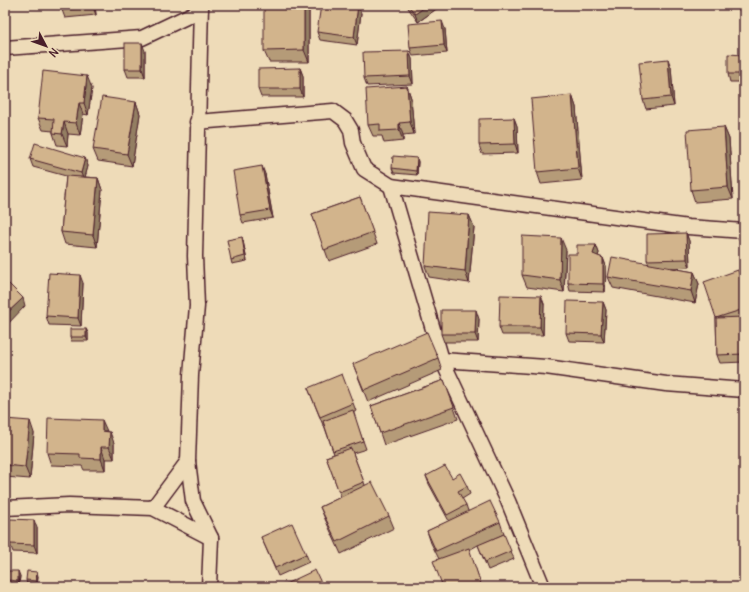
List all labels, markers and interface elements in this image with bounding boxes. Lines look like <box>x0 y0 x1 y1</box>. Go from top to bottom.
north arrow <box>26 26 66 66</box>
text: N <box>46 45 61 60</box>

